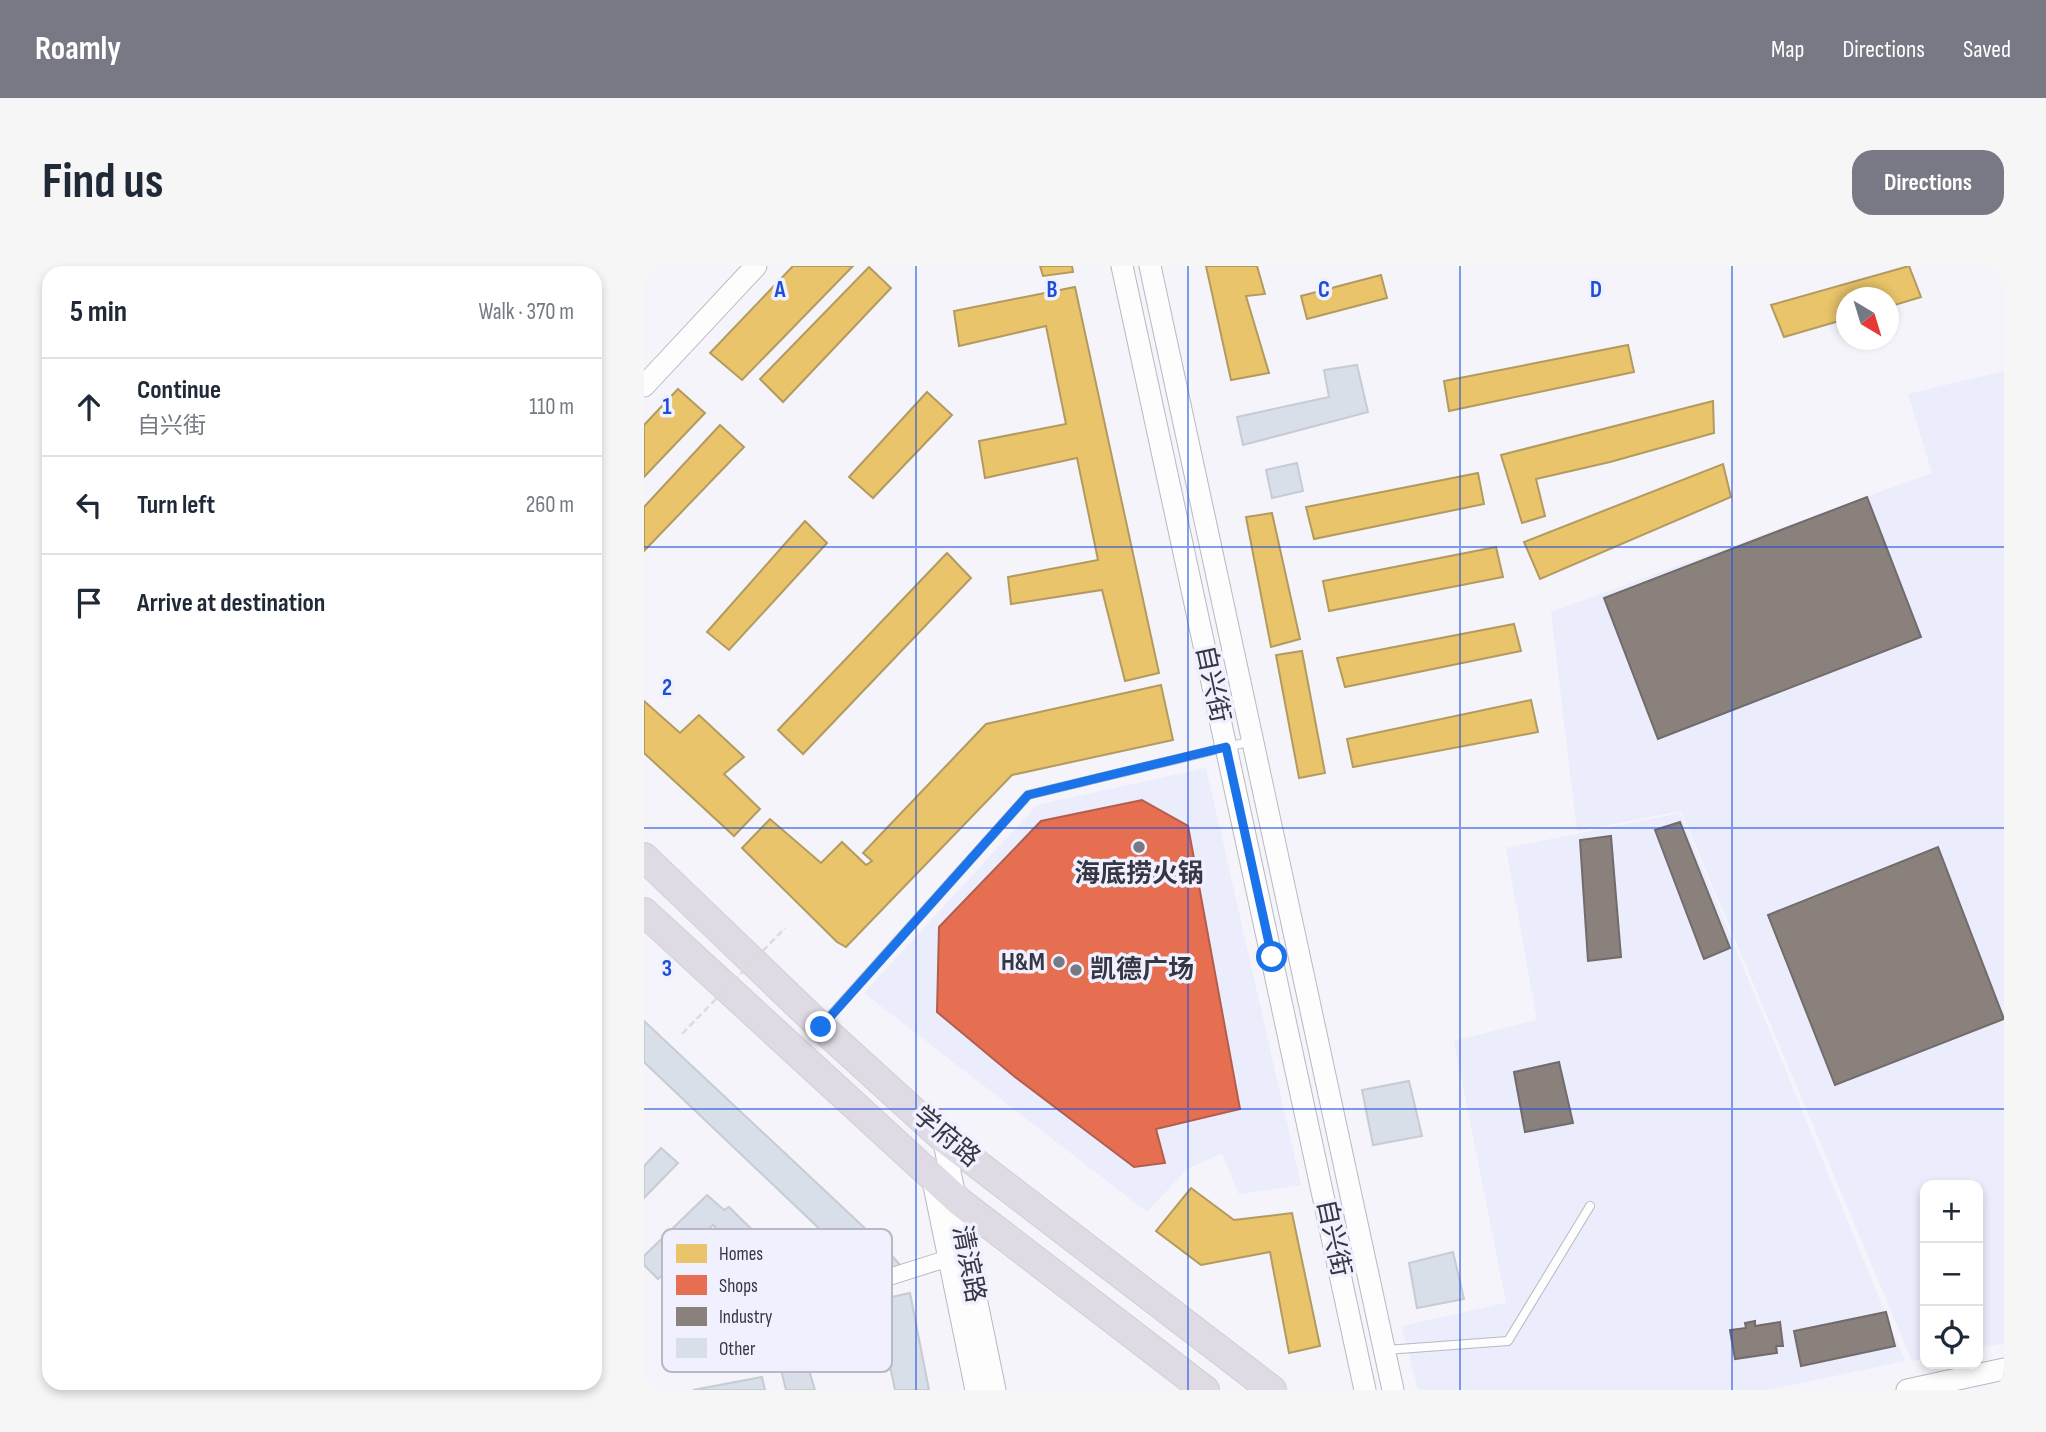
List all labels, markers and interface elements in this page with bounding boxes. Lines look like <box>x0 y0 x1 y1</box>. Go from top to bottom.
text: Roamly <box>35 29 121 69</box>
text: Map <box>1771 35 1804 64</box>
text: Directions <box>1842 35 1925 64</box>
text: Saved <box>1963 35 2011 64</box>
button: Directions <box>1852 150 2004 215</box>
text: Find us <box>42 153 164 212</box>
text: A <box>774 276 787 304</box>
text: B <box>1047 276 1058 304</box>
text: C <box>1318 276 1330 304</box>
text: D <box>1590 276 1602 304</box>
north arrow <box>1836 287 1899 350</box>
text: 5 min <box>70 294 127 330</box>
text: Walk · 370 m <box>478 298 574 326</box>
text: Continue <box>137 375 221 406</box>
icon: ahead <box>70 388 108 426</box>
text: 110 m <box>529 393 574 421</box>
text: 1 <box>662 393 672 421</box>
text: 自兴街 <box>137 412 206 440</box>
icon: left <box>70 486 108 524</box>
text: Turn left <box>137 490 215 521</box>
text: 260 m <box>526 491 574 519</box>
icon: arrive <box>70 584 108 622</box>
text: Arrive at destination <box>137 588 325 619</box>
street label: 自兴街 <box>1189 643 1235 725</box>
text: 2 <box>662 674 672 702</box>
marker: 海底捞火锅 <box>1131 839 1147 855</box>
place label: 海底捞火锅 <box>1074 859 1204 890</box>
route start <box>1256 941 1287 972</box>
place label: H&M <box>1001 947 1045 978</box>
marker: H&M <box>1051 954 1067 970</box>
text: 3 <box>662 955 672 983</box>
place label: 凯德广场 <box>1090 955 1194 986</box>
marker: 凯德广场 <box>1068 962 1084 978</box>
route end <box>805 1011 836 1042</box>
street label: 学府路 <box>906 1100 986 1174</box>
map controls <box>1920 1180 1983 1369</box>
button: + <box>1920 1180 1983 1243</box>
street label: 自兴街 <box>1310 1197 1356 1279</box>
street label: 清滨路 <box>945 1223 991 1305</box>
legend <box>662 1229 892 1372</box>
text: Homes <box>719 1243 763 1266</box>
button: − <box>1920 1243 1983 1306</box>
text: Shops <box>719 1275 758 1298</box>
text: Industry <box>719 1306 773 1329</box>
button: locate <box>1920 1306 1983 1369</box>
text: Other <box>719 1338 756 1361</box>

